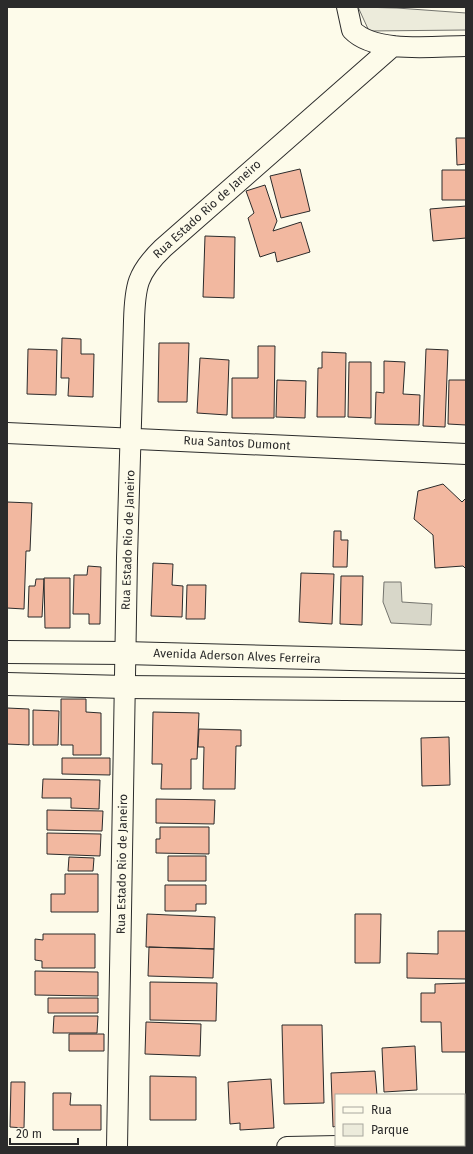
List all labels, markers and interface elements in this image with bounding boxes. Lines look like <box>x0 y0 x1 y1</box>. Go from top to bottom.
street label: Rua Estado Rio de Janeiro <box>150 157 264 261</box>
street label: Rua Santos Dumont <box>183 433 292 453</box>
street label: Rua Estado Rio de Janeiro <box>119 470 137 610</box>
street label: Avenida Aderson Alves Ferreira <box>153 646 321 666</box>
street label: Rua Estado Rio de Janeiro <box>114 794 130 934</box>
legend <box>335 1094 465 1146</box>
text: Rua <box>371 1103 392 1117</box>
scale bar <box>10 1120 78 1146</box>
text: Parque <box>371 1123 409 1137</box>
text: 20 m <box>16 1127 42 1141</box>

